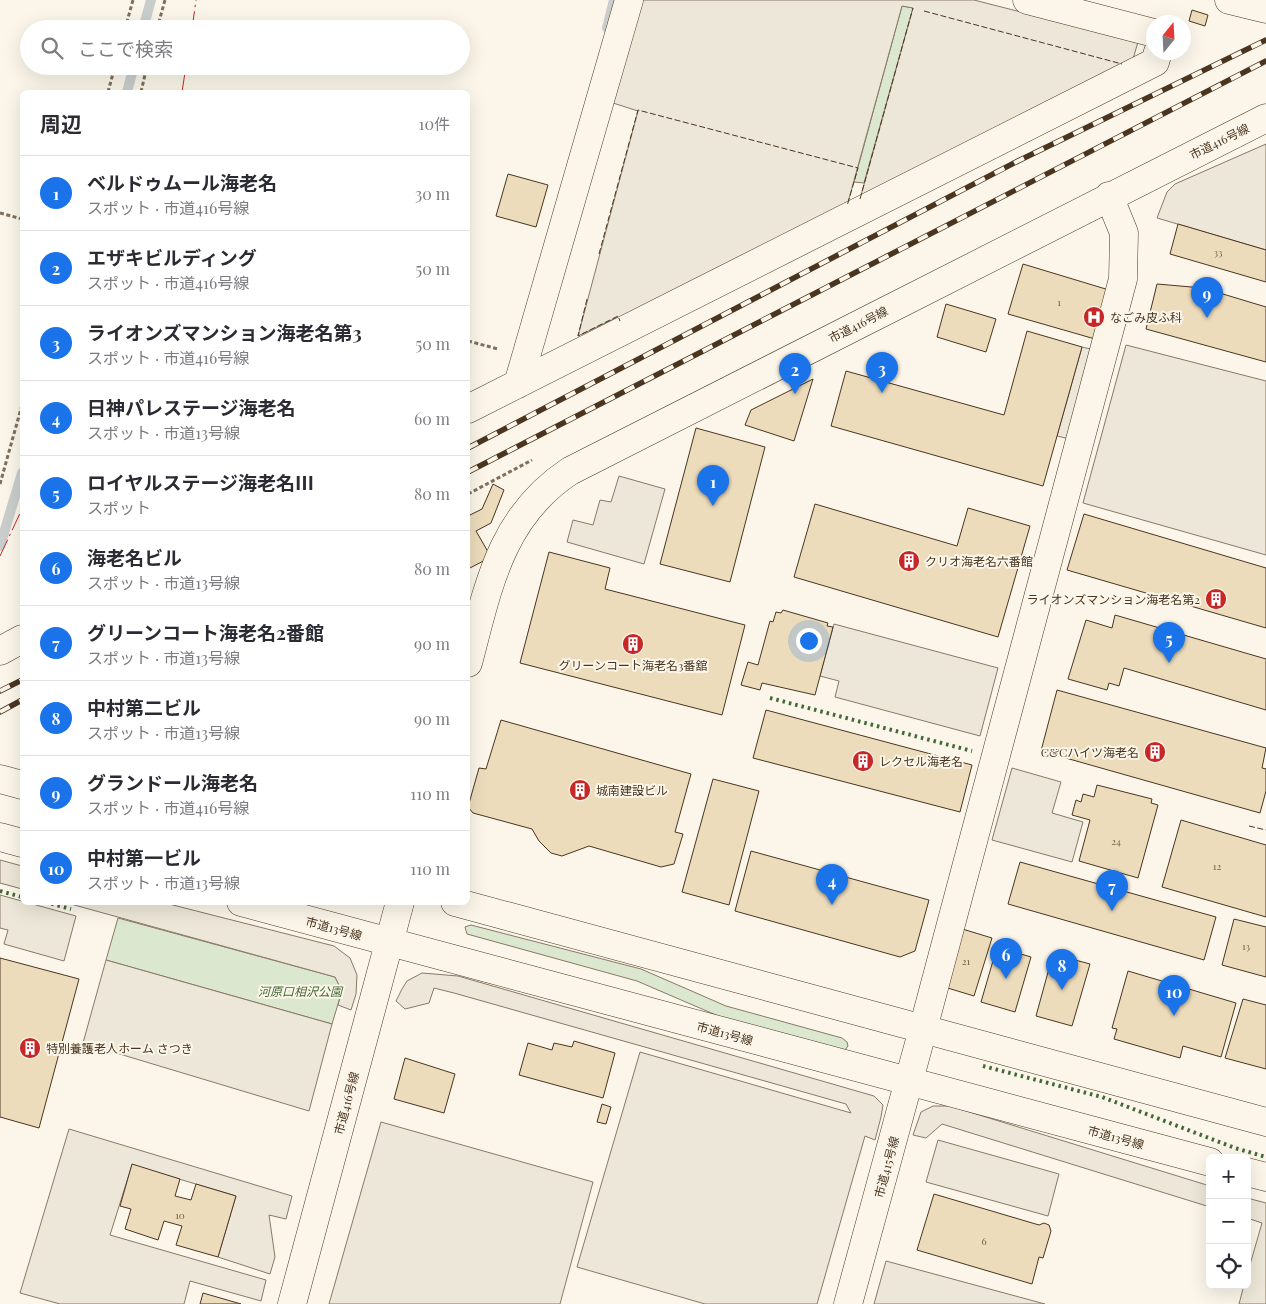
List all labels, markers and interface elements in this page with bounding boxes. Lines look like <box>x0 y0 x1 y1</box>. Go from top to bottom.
north arrow <box>1146 15 1191 60</box>
search box <box>20 20 470 75</box>
icon: search <box>38 34 66 62</box>
text: ここで検索 <box>78 35 173 61</box>
text: 周辺 <box>40 109 82 137</box>
text: 10件 <box>418 113 450 134</box>
street label: 市道416号線 <box>1186 120 1252 162</box>
text: ベルドゥムール海老名 <box>87 169 277 195</box>
text: 1 <box>53 183 59 204</box>
text: 30 m <box>415 183 450 204</box>
text: スポット · 市道416号線 <box>87 197 249 218</box>
text: エザキビルディング <box>87 244 257 270</box>
house number: 33 <box>1213 245 1223 259</box>
text: 2 <box>52 258 60 279</box>
text: 50 m <box>416 258 450 279</box>
text: スポット · 市道416号線 <box>87 272 249 293</box>
pin: 9 <box>1191 277 1223 318</box>
house number: 1 <box>1057 295 1061 309</box>
street label: 市道416号線 <box>826 302 890 346</box>
hospital icon: なごみ皮ふ科 <box>1082 305 1106 329</box>
place label: なごみ皮ふ科 <box>1110 309 1182 325</box>
text: ライオンズマンション海老名第3 <box>87 319 362 345</box>
text: 3 <box>52 333 60 354</box>
text: 50 m <box>416 333 450 354</box>
text: スポット · 市道416号線 <box>87 347 249 368</box>
pin: 3 <box>866 352 898 393</box>
pin: 2 <box>779 353 811 394</box>
text: 日神パレステージ海老名 <box>87 394 296 420</box>
text: 4 <box>52 408 60 429</box>
text: 60 m <box>414 408 450 429</box>
text: スポット · 市道13号線 <box>87 422 240 443</box>
pin: 1 <box>697 465 729 506</box>
text: ロイヤルステージ海老名Ⅲ <box>87 469 314 495</box>
text: 5 <box>52 483 60 504</box>
text: 80 m <box>414 483 450 504</box>
text: スポット <box>87 497 151 518</box>
text: 海老名ビル <box>87 544 182 570</box>
building icon: クリオ海老名六番館 <box>897 549 921 573</box>
place label: クリオ海老名六番館 <box>925 553 1033 569</box>
text: 6 <box>52 558 60 579</box>
text: 80 m <box>414 558 450 579</box>
text: スポット · 市道13号線 <box>87 572 240 593</box>
building icon: ライオンズマンション海老名第2 <box>1204 587 1228 611</box>
place label: ライオンズマンション海老名第2 <box>1026 591 1200 607</box>
text: グリーンコート海老名2番館 <box>87 619 324 645</box>
pin: 5 <box>1153 622 1185 663</box>
your location <box>796 628 822 654</box>
building icon: グリーンコート海老名3番舘 <box>621 632 645 656</box>
text: 7 <box>52 633 60 654</box>
text: 90 m <box>414 633 450 654</box>
text: スポット · 市道13号線 <box>87 647 240 668</box>
place label: グリーンコート海老名3番舘 <box>559 657 707 673</box>
text: 中村第二ビル <box>87 694 201 720</box>
text: 8 <box>52 708 60 729</box>
text: 90 m <box>414 708 450 729</box>
text: スポット · 市道13号線 <box>87 722 240 743</box>
building icon: C&Cハイツ海老名 <box>1143 740 1167 764</box>
place label: C&Cハイツ海老名 <box>1041 744 1139 760</box>
building icon: レクセル海老名 <box>851 749 875 773</box>
place label: レクセル海老名 <box>879 753 963 769</box>
text: グランドール海老名 <box>87 769 258 795</box>
building icon: 城南建設ビル <box>568 778 592 802</box>
place label: 城南建設ビル <box>596 782 668 798</box>
text: 9 <box>52 783 60 804</box>
text: 110 m <box>410 783 450 804</box>
text: スポット · 市道416号線 <box>87 797 249 818</box>
house number: 24 <box>1111 834 1121 848</box>
text: 中村第一ビル <box>87 844 201 870</box>
text: 10 <box>48 858 64 879</box>
text: 110 m <box>410 858 450 879</box>
house number: 12 <box>1213 859 1221 873</box>
pin: 4 <box>816 864 848 905</box>
pin: 7 <box>1096 870 1128 911</box>
text: スポット · 市道13号線 <box>87 872 240 893</box>
street label: 市道13号線 <box>304 913 364 943</box>
pin: 6 <box>990 938 1022 979</box>
house number: 13 <box>1242 939 1251 953</box>
pin: 8 <box>1046 949 1078 990</box>
house number: 21 <box>962 954 971 968</box>
pin: 10 <box>1158 975 1190 1016</box>
park label: 河原口相沢公園 <box>258 983 344 999</box>
street label: 市道13号線 <box>695 1018 755 1048</box>
building icon: 特別養護老人ホーム さつき <box>18 1036 42 1060</box>
place label: 特別養護老人ホーム さつき <box>46 1040 193 1056</box>
street label: 市道416号線 <box>330 1070 362 1136</box>
street label: 市道13号線 <box>1086 1122 1146 1152</box>
street label: 市道415号線 <box>870 1134 902 1200</box>
map controls <box>1206 1154 1251 1289</box>
button: + <box>1206 1154 1251 1199</box>
button: − <box>1206 1199 1251 1244</box>
house number: 10 <box>175 1208 185 1222</box>
house number: 6 <box>981 1234 987 1248</box>
button: locate <box>1206 1244 1251 1289</box>

